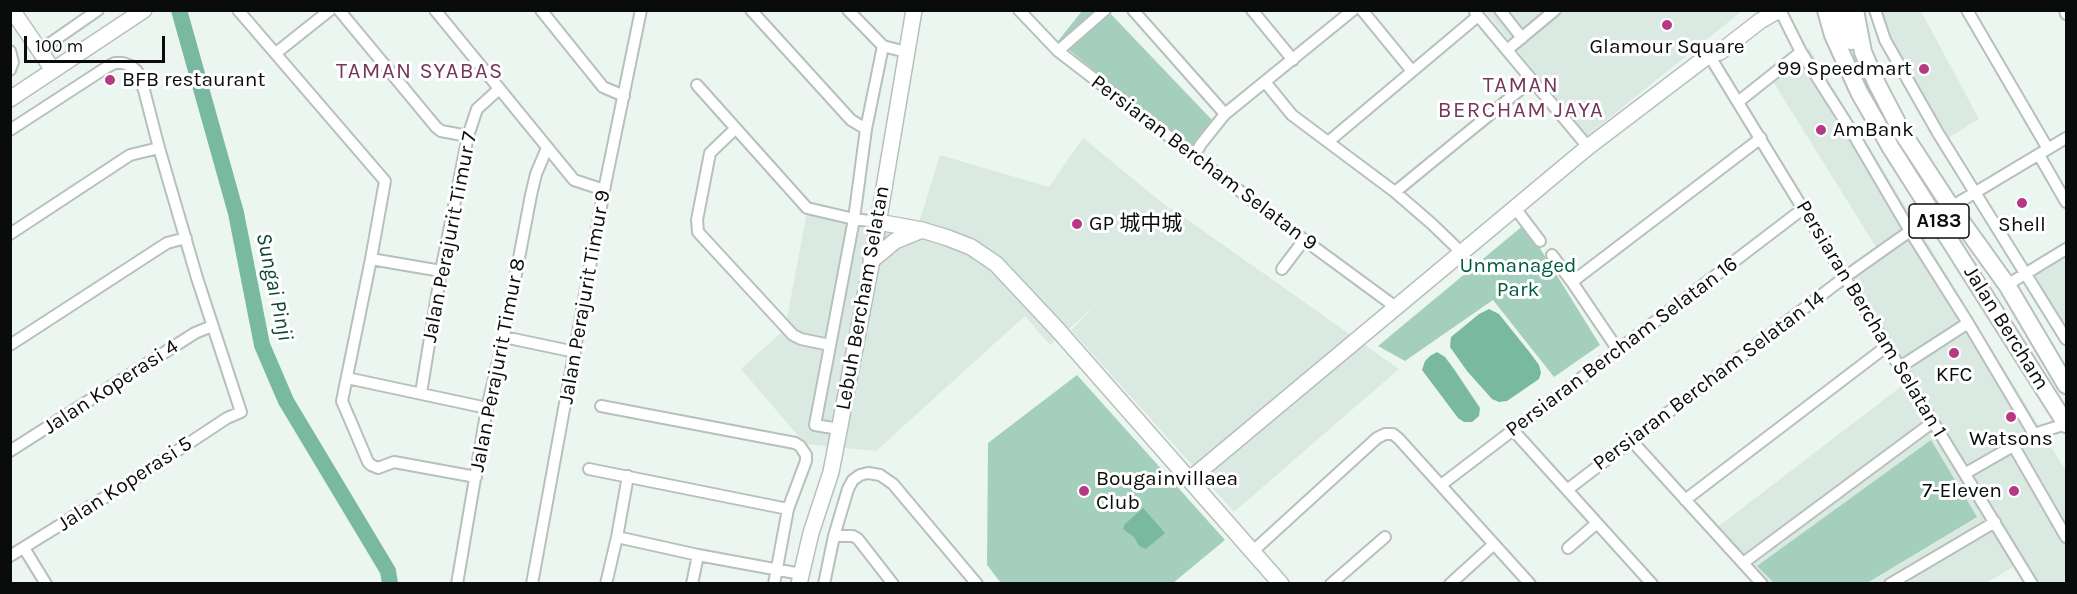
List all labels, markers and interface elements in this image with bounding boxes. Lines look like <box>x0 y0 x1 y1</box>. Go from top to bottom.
marker: Glamour Square <box>1660 18 1674 32</box>
scale bar <box>27 24 168 62</box>
place label: Glamour Square <box>1589 34 1745 60</box>
text: 100 m <box>35 35 83 57</box>
place label: 99 Speedmart <box>1777 56 1912 82</box>
district label: TAMAN SYABAS <box>336 59 504 85</box>
marker: 99 Speedmart <box>1917 62 1931 76</box>
place label: BFB restaurant <box>122 67 265 93</box>
street label: Persiaran Bercham Selatan 9 <box>1086 70 1322 256</box>
marker: BFB restaurant <box>103 73 117 87</box>
district label: TAMAN BERCHAM JAYA <box>1438 73 1604 124</box>
place label: AmBank <box>1833 117 1914 143</box>
marker: AmBank <box>1814 123 1828 137</box>
street label: Jalan Perajurit Timur 7 <box>417 129 483 345</box>
street label: Lebuh Bercham Selatan <box>831 184 895 412</box>
street label: Jalan Perajurit Timur 9 <box>554 188 616 406</box>
street label: Persiaran Bercham Selatan 1 <box>1790 196 1952 442</box>
marker: Shell <box>2015 196 2029 210</box>
road number: A183 <box>1909 204 1969 238</box>
place label: GP 城中城 <box>1089 211 1182 237</box>
place label: Shell <box>1998 212 2046 238</box>
marker: GP 城中城 <box>1070 217 1084 231</box>
water label: Sungai Pinji <box>250 231 298 343</box>
street label: Persiaran Bercham Selatan 16 <box>1501 252 1743 442</box>
park label: Unmanaged Park <box>1460 253 1576 303</box>
street label: Jalan Perajurit Timur 8 <box>465 256 531 474</box>
street label: Jalan Bercham <box>1958 261 2054 395</box>
street label: Persiaran Bercham Selatan 14 <box>1588 286 1830 476</box>
street label: Jalan Koperasi 4 <box>39 334 183 440</box>
marker: KFC <box>1947 346 1961 360</box>
place label: KFC <box>1936 362 1972 388</box>
marker: Watsons <box>2004 410 2018 424</box>
place label: Watsons <box>1969 426 2053 452</box>
street label: Jalan Koperasi 5 <box>53 431 197 537</box>
place label: Bougainvillaea Club <box>1096 466 1238 516</box>
place label: 7-Eleven <box>1922 478 2002 504</box>
marker: Bougainvillaea Club <box>1077 484 1091 498</box>
marker: 7-Eleven <box>2007 484 2021 498</box>

